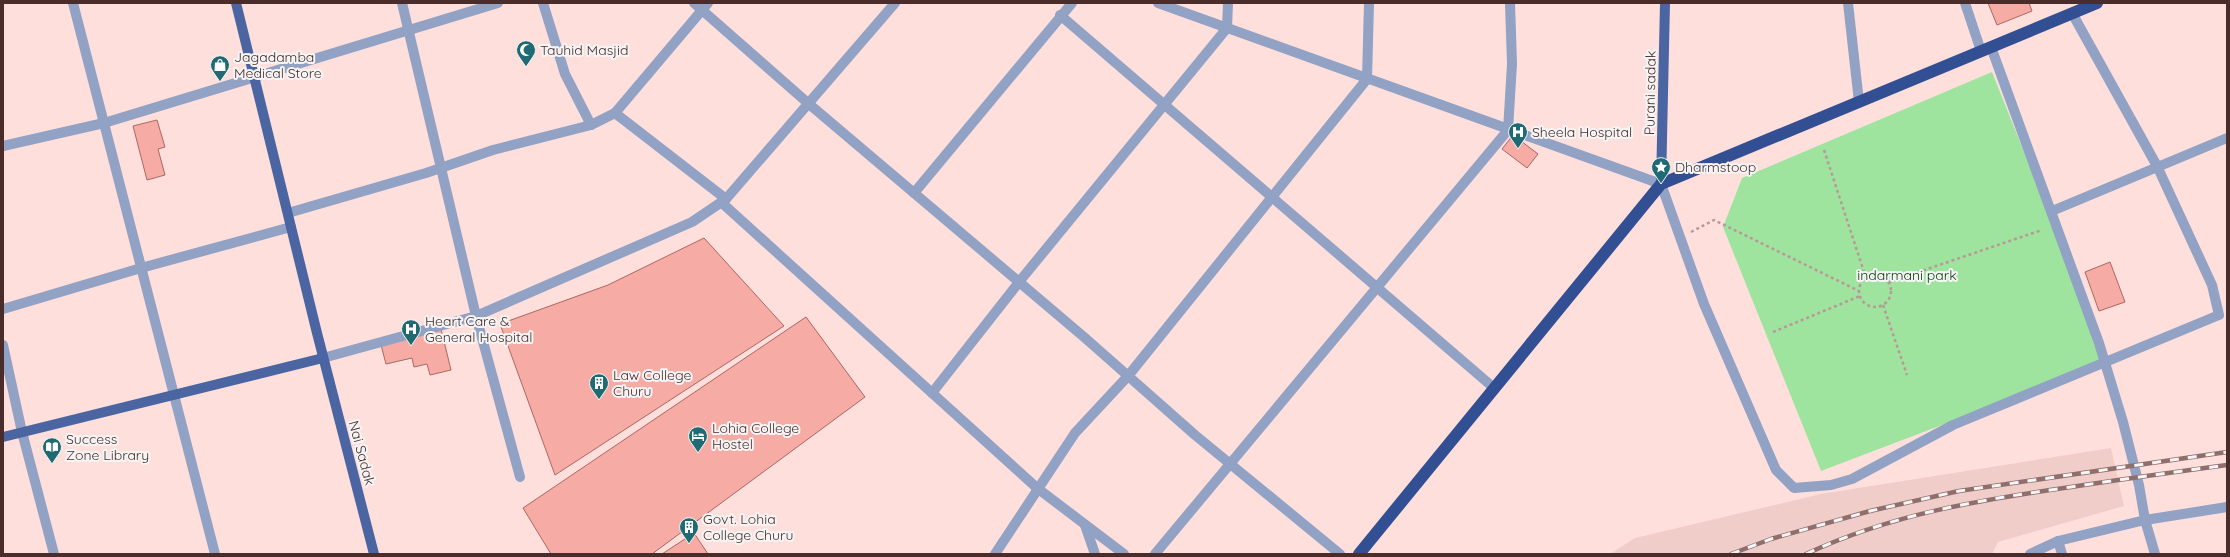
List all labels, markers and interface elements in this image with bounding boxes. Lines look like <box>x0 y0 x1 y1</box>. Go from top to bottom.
mosque icon: Tauhid Masjid <box>515 39 537 67</box>
place label: Tauhid Masjid <box>540 41 629 59</box>
place label: Jagadamba Medical Store <box>234 48 322 82</box>
street label: Purani sadak <box>1640 51 1660 135</box>
shop icon: Jagadamba Medical Store <box>209 54 231 82</box>
hospital icon: Sheela Hospital <box>1507 121 1529 149</box>
place label: Sheela Hospital <box>1532 123 1632 141</box>
place icon: Dharmstoop <box>1650 156 1672 184</box>
place label: Dharmstoop <box>1675 158 1756 176</box>
park label: indarmani park <box>1857 266 1957 284</box>
place label: Heart Care & General Hospital <box>425 312 532 346</box>
hospital icon: Heart Care & General Hospital <box>400 318 422 346</box>
place label: Law College Churu <box>613 366 691 400</box>
building icon: Law College Churu <box>588 372 610 400</box>
street label: Nai Sadak <box>345 419 379 487</box>
place label: Lohia College Hostel <box>712 419 799 453</box>
hotel icon: Lohia College Hostel <box>687 425 709 453</box>
place label: Success Zone Library <box>66 430 149 464</box>
library icon: Success Zone Library <box>41 436 63 464</box>
place label: Govt. Lohia College Churu <box>703 510 793 544</box>
building icon: Govt. Lohia College Churu <box>678 516 700 544</box>

